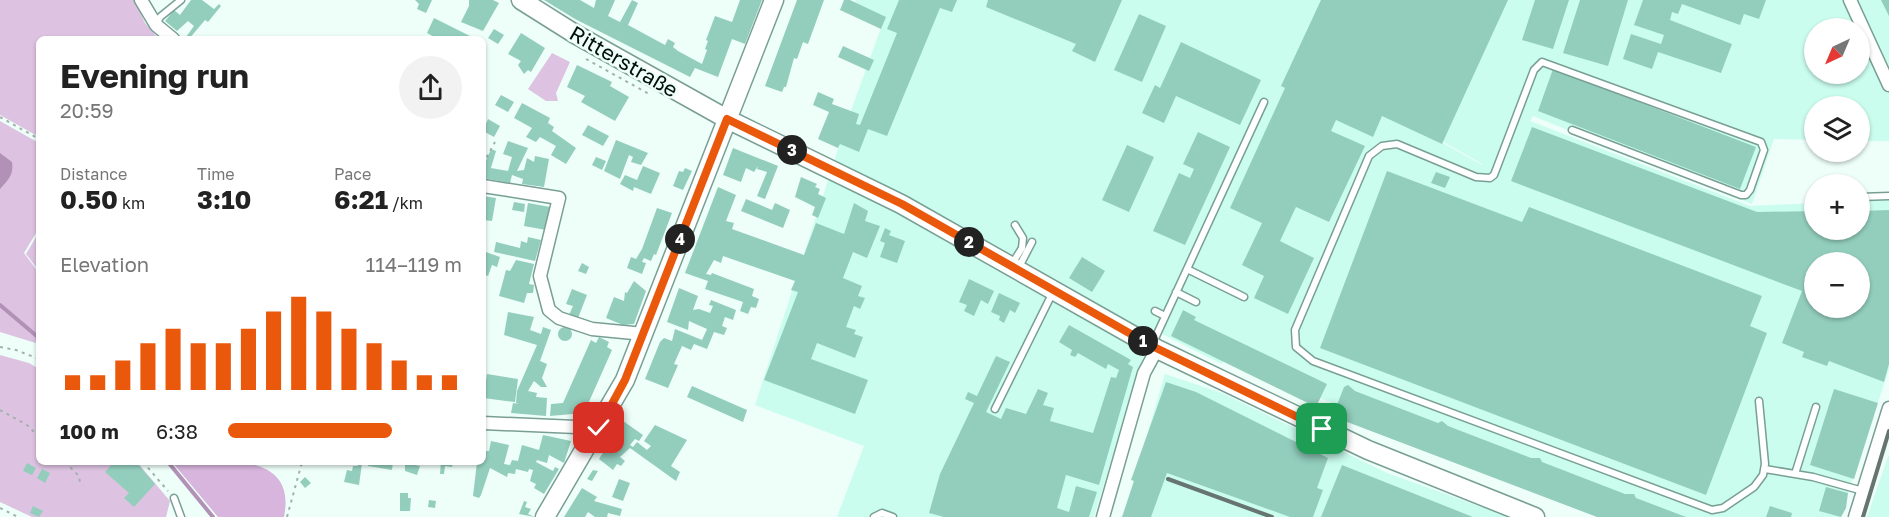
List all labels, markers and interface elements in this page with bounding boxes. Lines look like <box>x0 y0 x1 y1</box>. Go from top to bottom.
north arrow <box>1804 18 1870 84</box>
map controls <box>1804 18 1870 318</box>
street label: Ritterstraße <box>565 20 683 102</box>
text: Evening run <box>60 56 249 95</box>
button: share <box>399 56 462 119</box>
button: layers <box>1804 96 1870 162</box>
text: 20:59 <box>60 98 114 122</box>
pin: 3 <box>777 135 807 165</box>
text: 3 <box>787 140 797 160</box>
text: Distance <box>60 164 127 184</box>
text: Time <box>197 164 235 184</box>
text: Pace <box>334 164 371 184</box>
button: + <box>1804 174 1870 240</box>
text: 0.50 <box>60 184 118 215</box>
text: 3:10 <box>197 184 251 215</box>
text: 6:21 <box>334 184 388 215</box>
text: km <box>118 193 145 213</box>
text: /km <box>388 193 423 213</box>
pin: 4 <box>665 224 695 254</box>
pin: 2 <box>954 227 984 257</box>
text: 4 <box>675 229 685 249</box>
text: 2 <box>964 232 974 252</box>
text: Elevation <box>60 252 149 276</box>
text: 114–119 m <box>366 252 462 276</box>
button: − <box>1804 252 1870 318</box>
pin: 1 <box>1128 326 1158 356</box>
text: 1 <box>1139 331 1147 351</box>
pin <box>573 402 624 453</box>
pin <box>1296 403 1347 454</box>
icon: check <box>582 411 615 444</box>
icon: arrive <box>1305 412 1338 445</box>
text: 100 m <box>60 419 119 443</box>
text: 6:38 <box>156 419 198 443</box>

